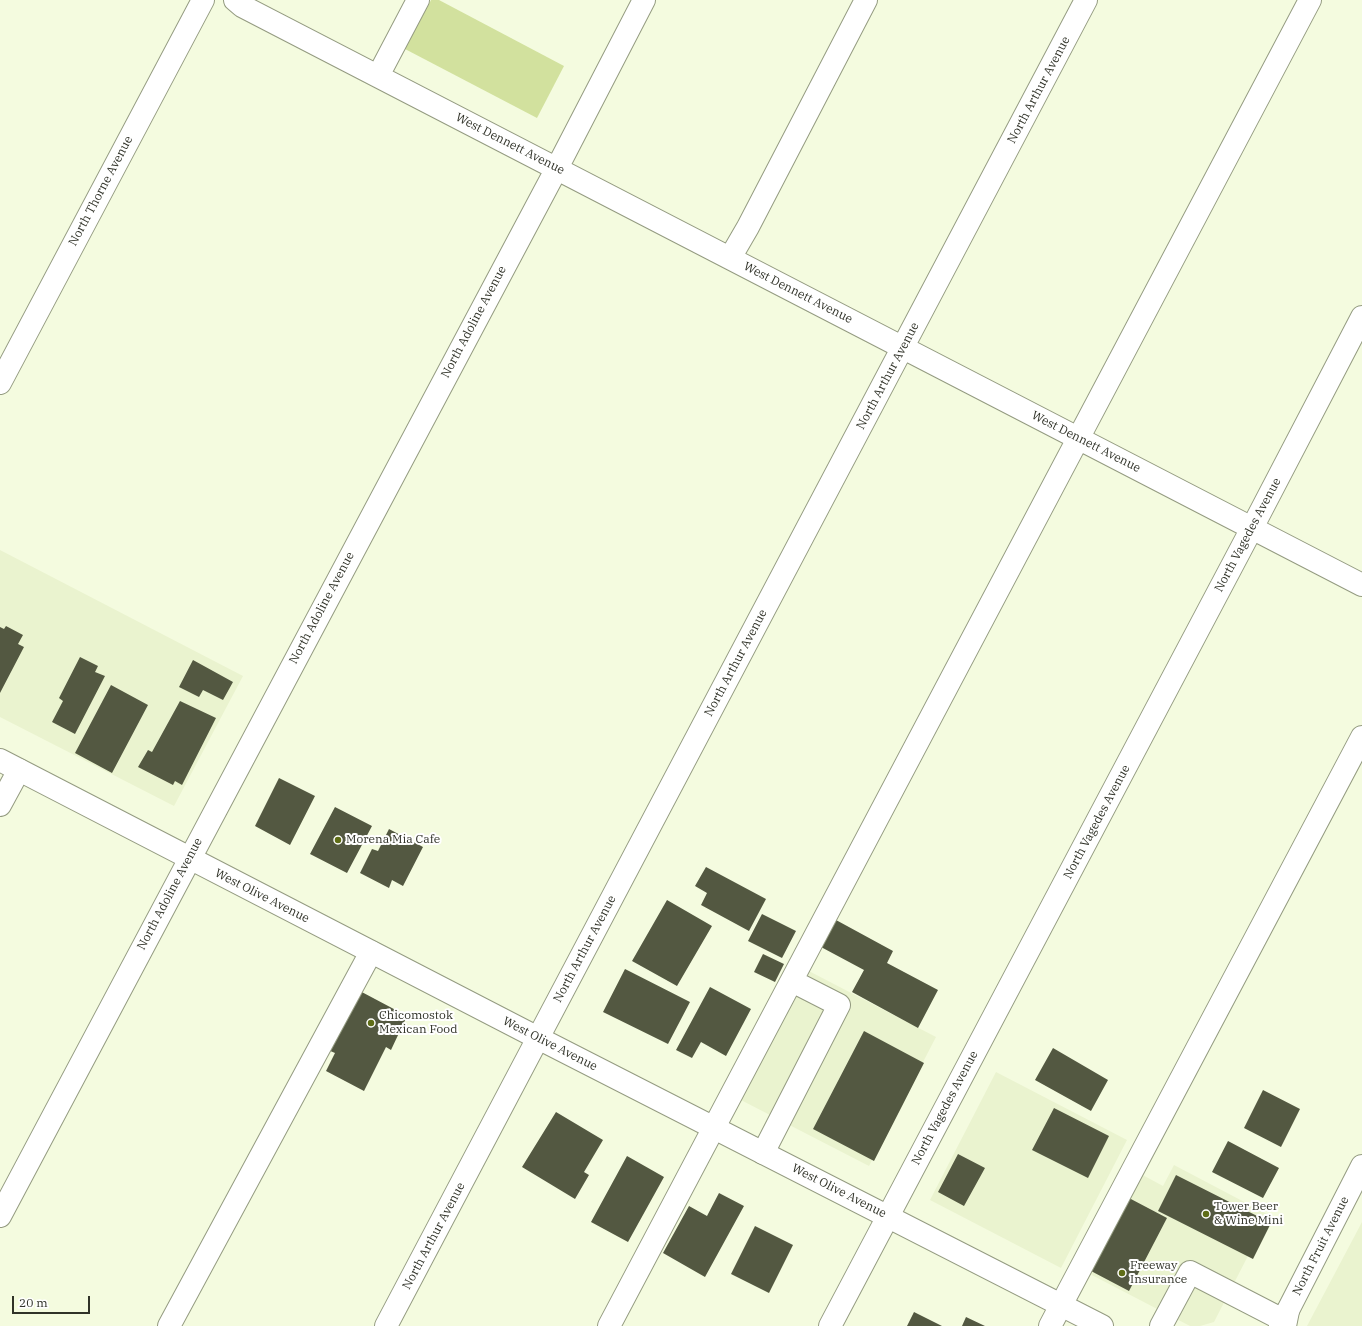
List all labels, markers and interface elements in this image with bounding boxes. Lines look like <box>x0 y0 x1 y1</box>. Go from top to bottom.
street label: North Arthur Avenue <box>1005 34 1073 146</box>
street label: West Dennett Avenue <box>453 110 567 178</box>
street label: North Thorne Avenue <box>66 134 136 248</box>
street label: West Dennett Avenue <box>741 259 855 327</box>
street label: North Adoline Avenue <box>438 264 510 380</box>
street label: North Arthur Avenue <box>854 320 922 432</box>
street label: West Dennett Avenue <box>1029 408 1143 476</box>
street label: North Vagedes Avenue <box>1212 475 1284 595</box>
street label: North Adoline Avenue <box>286 550 358 666</box>
street label: North Arthur Avenue <box>702 607 770 719</box>
street label: North Vagedes Avenue <box>1061 762 1133 882</box>
place label: Morena Mia Cafe <box>346 833 440 847</box>
marker: Morena Mia Cafe <box>333 835 343 845</box>
street label: North Adoline Avenue <box>134 836 206 952</box>
street label: West Olive Avenue <box>212 866 312 926</box>
street label: North Arthur Avenue <box>551 893 619 1005</box>
place label: Chicomostok Mexican Food <box>379 1009 458 1037</box>
street label: West Olive Avenue <box>500 1014 600 1074</box>
marker: Chicomostok Mexican Food <box>366 1018 376 1028</box>
street label: North Vagedes Avenue <box>909 1048 981 1168</box>
street label: West Olive Avenue <box>789 1161 889 1221</box>
street label: North Arthur Avenue <box>400 1180 468 1292</box>
street label: North Fruit Avenue <box>1290 1194 1352 1298</box>
place label: Tower Beer & Wine Mini <box>1214 1200 1283 1228</box>
marker: Tower Beer & Wine Mini <box>1201 1209 1211 1219</box>
place label: Freeway Insurance <box>1130 1259 1187 1287</box>
marker: Freeway Insurance <box>1117 1268 1127 1278</box>
scale bar <box>14 1288 92 1314</box>
text: 20 m <box>19 1295 48 1310</box>

